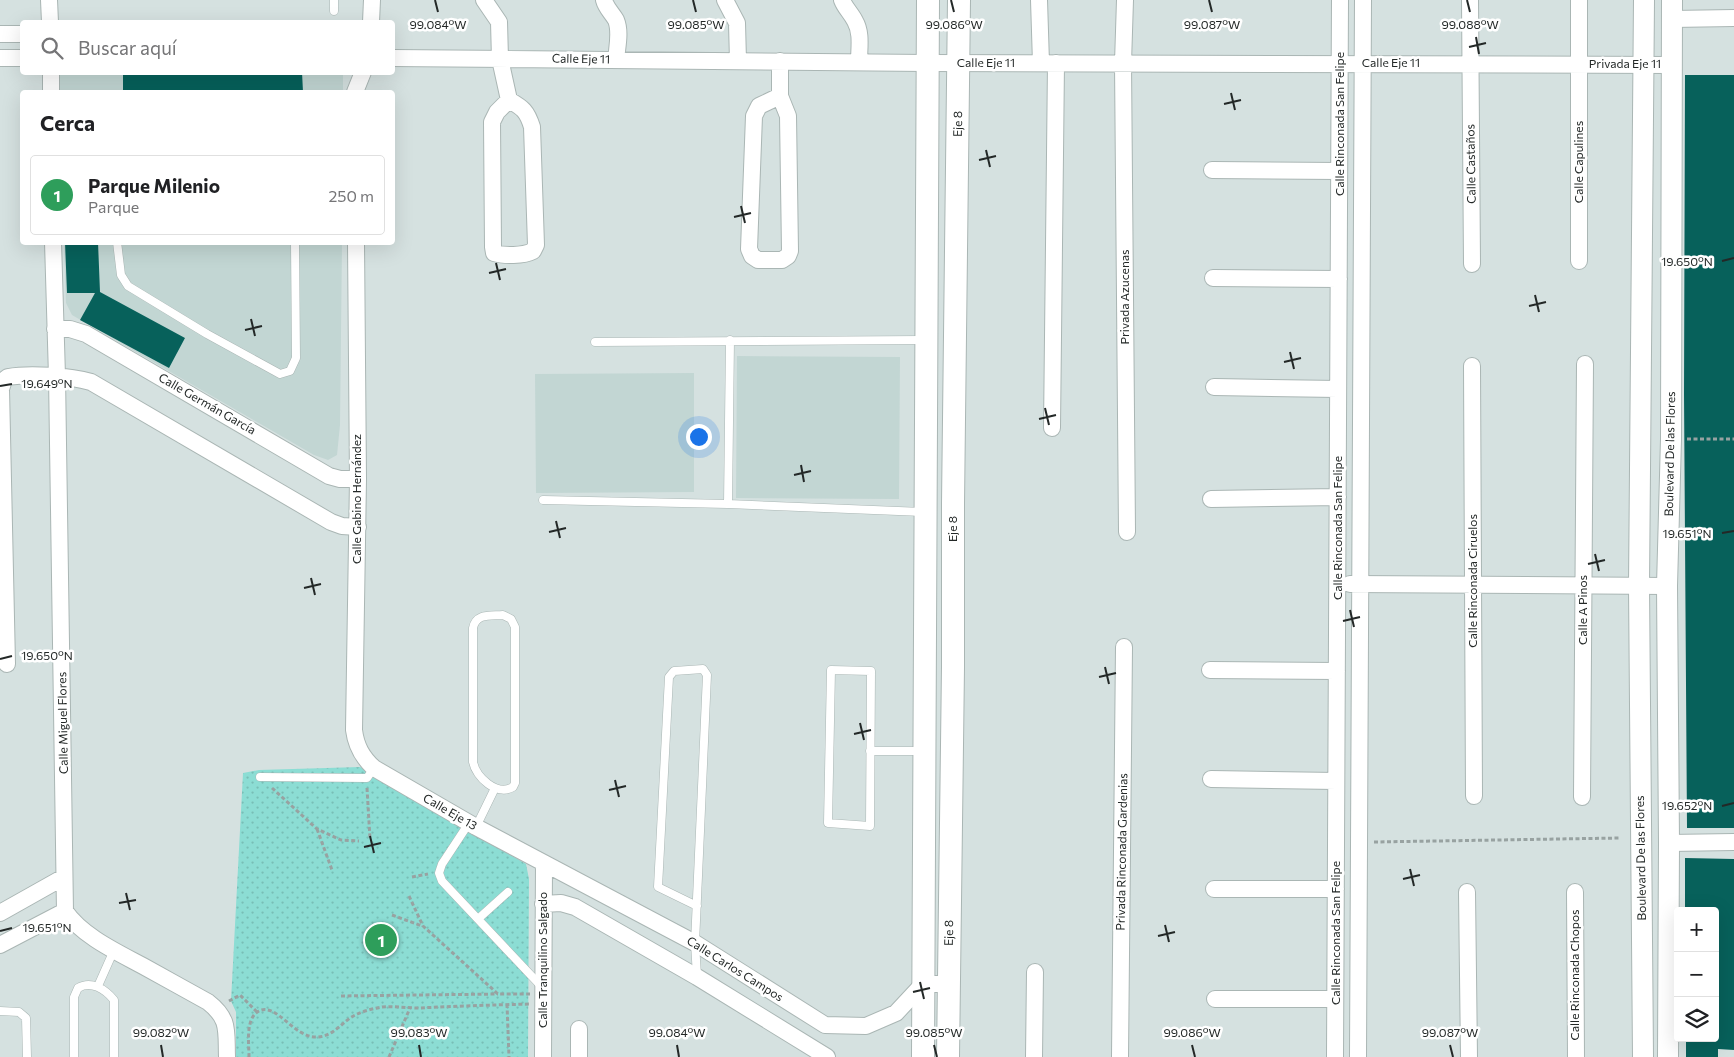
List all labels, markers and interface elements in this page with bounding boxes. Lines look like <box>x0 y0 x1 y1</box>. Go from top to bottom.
text: 99.084°W <box>409 17 467 31</box>
text: 99.085°W <box>668 17 724 31</box>
text: 99.086°W <box>925 17 983 31</box>
text: 99.087°W <box>1184 17 1240 31</box>
text: 99.088°W <box>1441 17 1499 31</box>
search box <box>20 20 395 75</box>
icon: search <box>38 34 66 62</box>
text: Buscar aquí <box>78 36 177 59</box>
street label: Calle Eje 11 <box>552 50 610 66</box>
street label: Calle Rinconada San Felipe <box>1332 52 1346 196</box>
street label: Calle Eje 11 <box>957 55 1015 69</box>
street label: Calle Eje 11 <box>1362 55 1420 69</box>
street label: Privada Eje 11 <box>1589 56 1661 70</box>
text: Cerca <box>40 110 95 135</box>
street label: Eje 8 <box>950 111 964 137</box>
street label: Calle Capulines <box>1571 121 1585 203</box>
street label: Calle Castaños <box>1462 124 1478 204</box>
text: Parque Milenio <box>88 174 220 197</box>
text: 1 <box>53 186 61 205</box>
text: 250 m <box>328 186 374 205</box>
text: Parque <box>88 197 139 216</box>
street label: Privada Azucenas <box>1117 249 1131 345</box>
text: 19.650°N <box>1661 254 1713 268</box>
street label: Calle Germán García <box>156 370 259 437</box>
text: 19.649°N <box>21 376 73 390</box>
street label: Boulevard De las Flores <box>1661 391 1677 517</box>
your location <box>686 424 712 450</box>
street label: Calle Gabino Hernández <box>349 434 363 564</box>
street label: Calle Rinconada San Felipe <box>1330 456 1344 600</box>
street label: Calle Rinconada Ciruelos <box>1465 514 1479 648</box>
street label: Eje 8 <box>945 516 959 542</box>
text: 19.651°N <box>1663 526 1711 540</box>
street label: Calle A Pinos <box>1575 575 1589 645</box>
text: 19.650°N <box>21 648 73 662</box>
street label: Calle Miguel Flores <box>54 672 70 774</box>
street label: Privada Rinconada Gardenias <box>1113 773 1129 931</box>
street label: Calle Eje 13 <box>421 790 480 832</box>
street label: Boulevard De las Flores <box>1632 795 1648 921</box>
text: 19.652°N <box>1662 798 1712 812</box>
street label: Calle Rinconada San Felipe <box>1328 861 1342 1005</box>
street label: Calle Tranquilino Salgado <box>535 892 549 1028</box>
map controls <box>1674 907 1719 1042</box>
button: + <box>1674 907 1719 952</box>
street label: Calle Rinconada Chopos <box>1567 910 1581 1040</box>
text: 19.651°N <box>23 920 71 934</box>
street label: Eje 8 <box>941 920 955 946</box>
pin: 1 <box>365 921 397 959</box>
street label: Calle Carlos Campos <box>685 933 786 1003</box>
button: − <box>1674 952 1719 997</box>
button: layers <box>1674 997 1719 1042</box>
text: 99.082°W <box>133 1025 189 1039</box>
text: 99.083°W <box>391 1025 447 1039</box>
text: 99.084°W <box>648 1025 706 1039</box>
text: 99.085°W <box>906 1025 962 1039</box>
text: 99.086°W <box>1163 1025 1221 1039</box>
text: 99.087°W <box>1422 1025 1478 1039</box>

